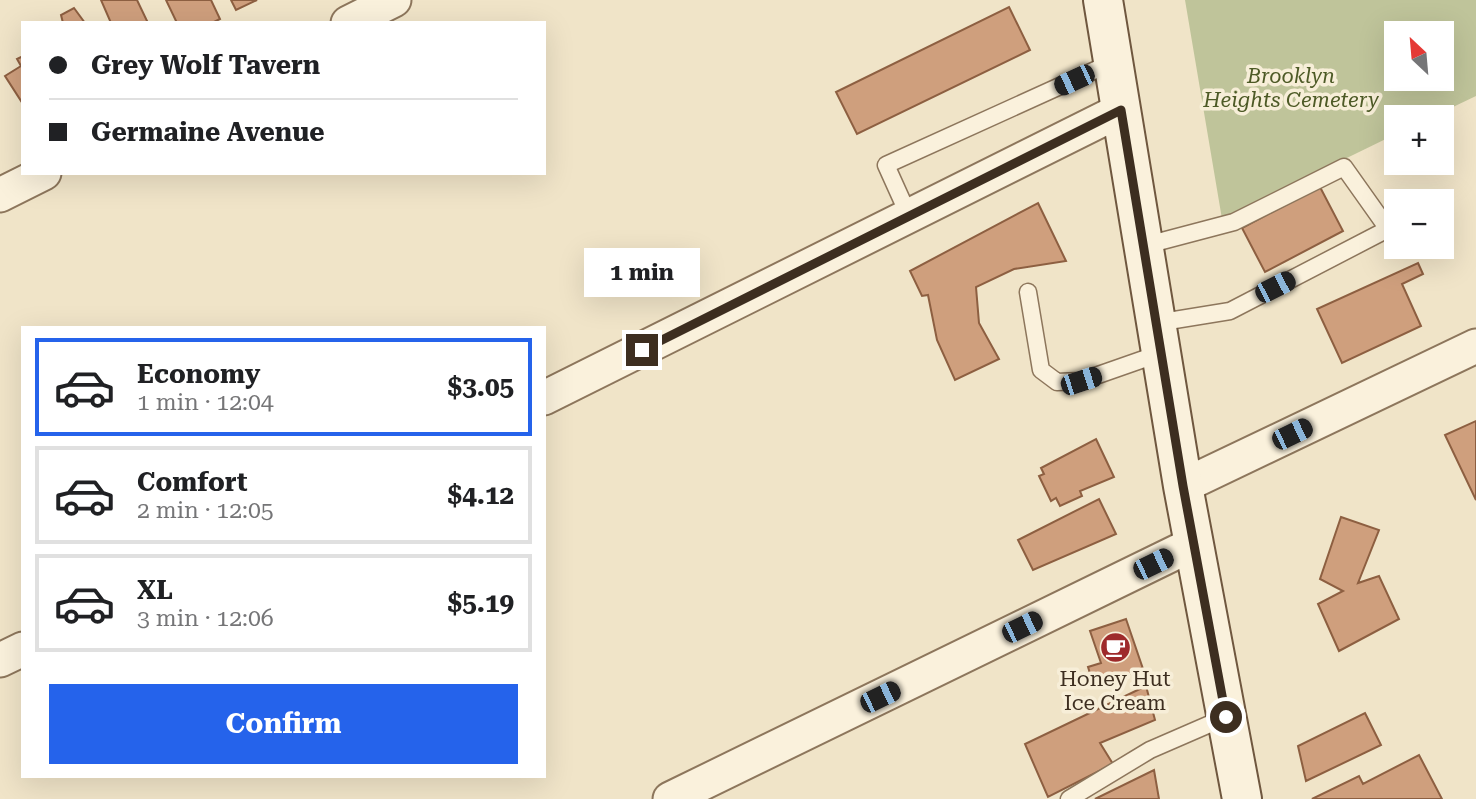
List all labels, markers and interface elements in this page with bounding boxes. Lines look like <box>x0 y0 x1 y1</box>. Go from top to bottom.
north arrow <box>1384 21 1454 91</box>
map controls <box>1384 21 1454 259</box>
text: Grey Wolf Tavern <box>91 50 320 80</box>
car <box>1051 62 1098 98</box>
park label: Brooklyn Heights Cemetery <box>1202 64 1379 112</box>
button: + <box>1384 105 1454 175</box>
text: Germaine Avenue <box>91 117 325 147</box>
button: − <box>1384 189 1454 259</box>
callout: 1 min <box>584 248 700 298</box>
text: 1 min <box>610 259 674 286</box>
car <box>1252 268 1299 306</box>
route end <box>626 334 658 366</box>
icon: car <box>53 356 116 419</box>
text: Economy <box>137 359 260 389</box>
car <box>1058 365 1105 397</box>
text: $3.05 <box>448 372 514 402</box>
text: 1 min · 12:04 <box>137 389 274 416</box>
car <box>1269 415 1316 453</box>
icon: car <box>53 464 116 527</box>
text: Comfort <box>137 467 247 497</box>
text: $4.12 <box>448 480 514 510</box>
text: 2 min · 12:05 <box>137 497 274 524</box>
car <box>1130 545 1177 583</box>
icon: car <box>53 572 116 635</box>
text: XL <box>137 575 173 605</box>
text: $5.19 <box>448 588 514 618</box>
text: 3 min · 12:06 <box>137 605 274 632</box>
car <box>999 608 1046 646</box>
cafe icon: Honey Hut Ice Cream <box>1098 630 1132 664</box>
place label: Honey Hut Ice Cream <box>1059 667 1171 715</box>
car <box>857 678 904 716</box>
button: Confirm <box>49 684 518 764</box>
route start <box>1210 701 1242 733</box>

